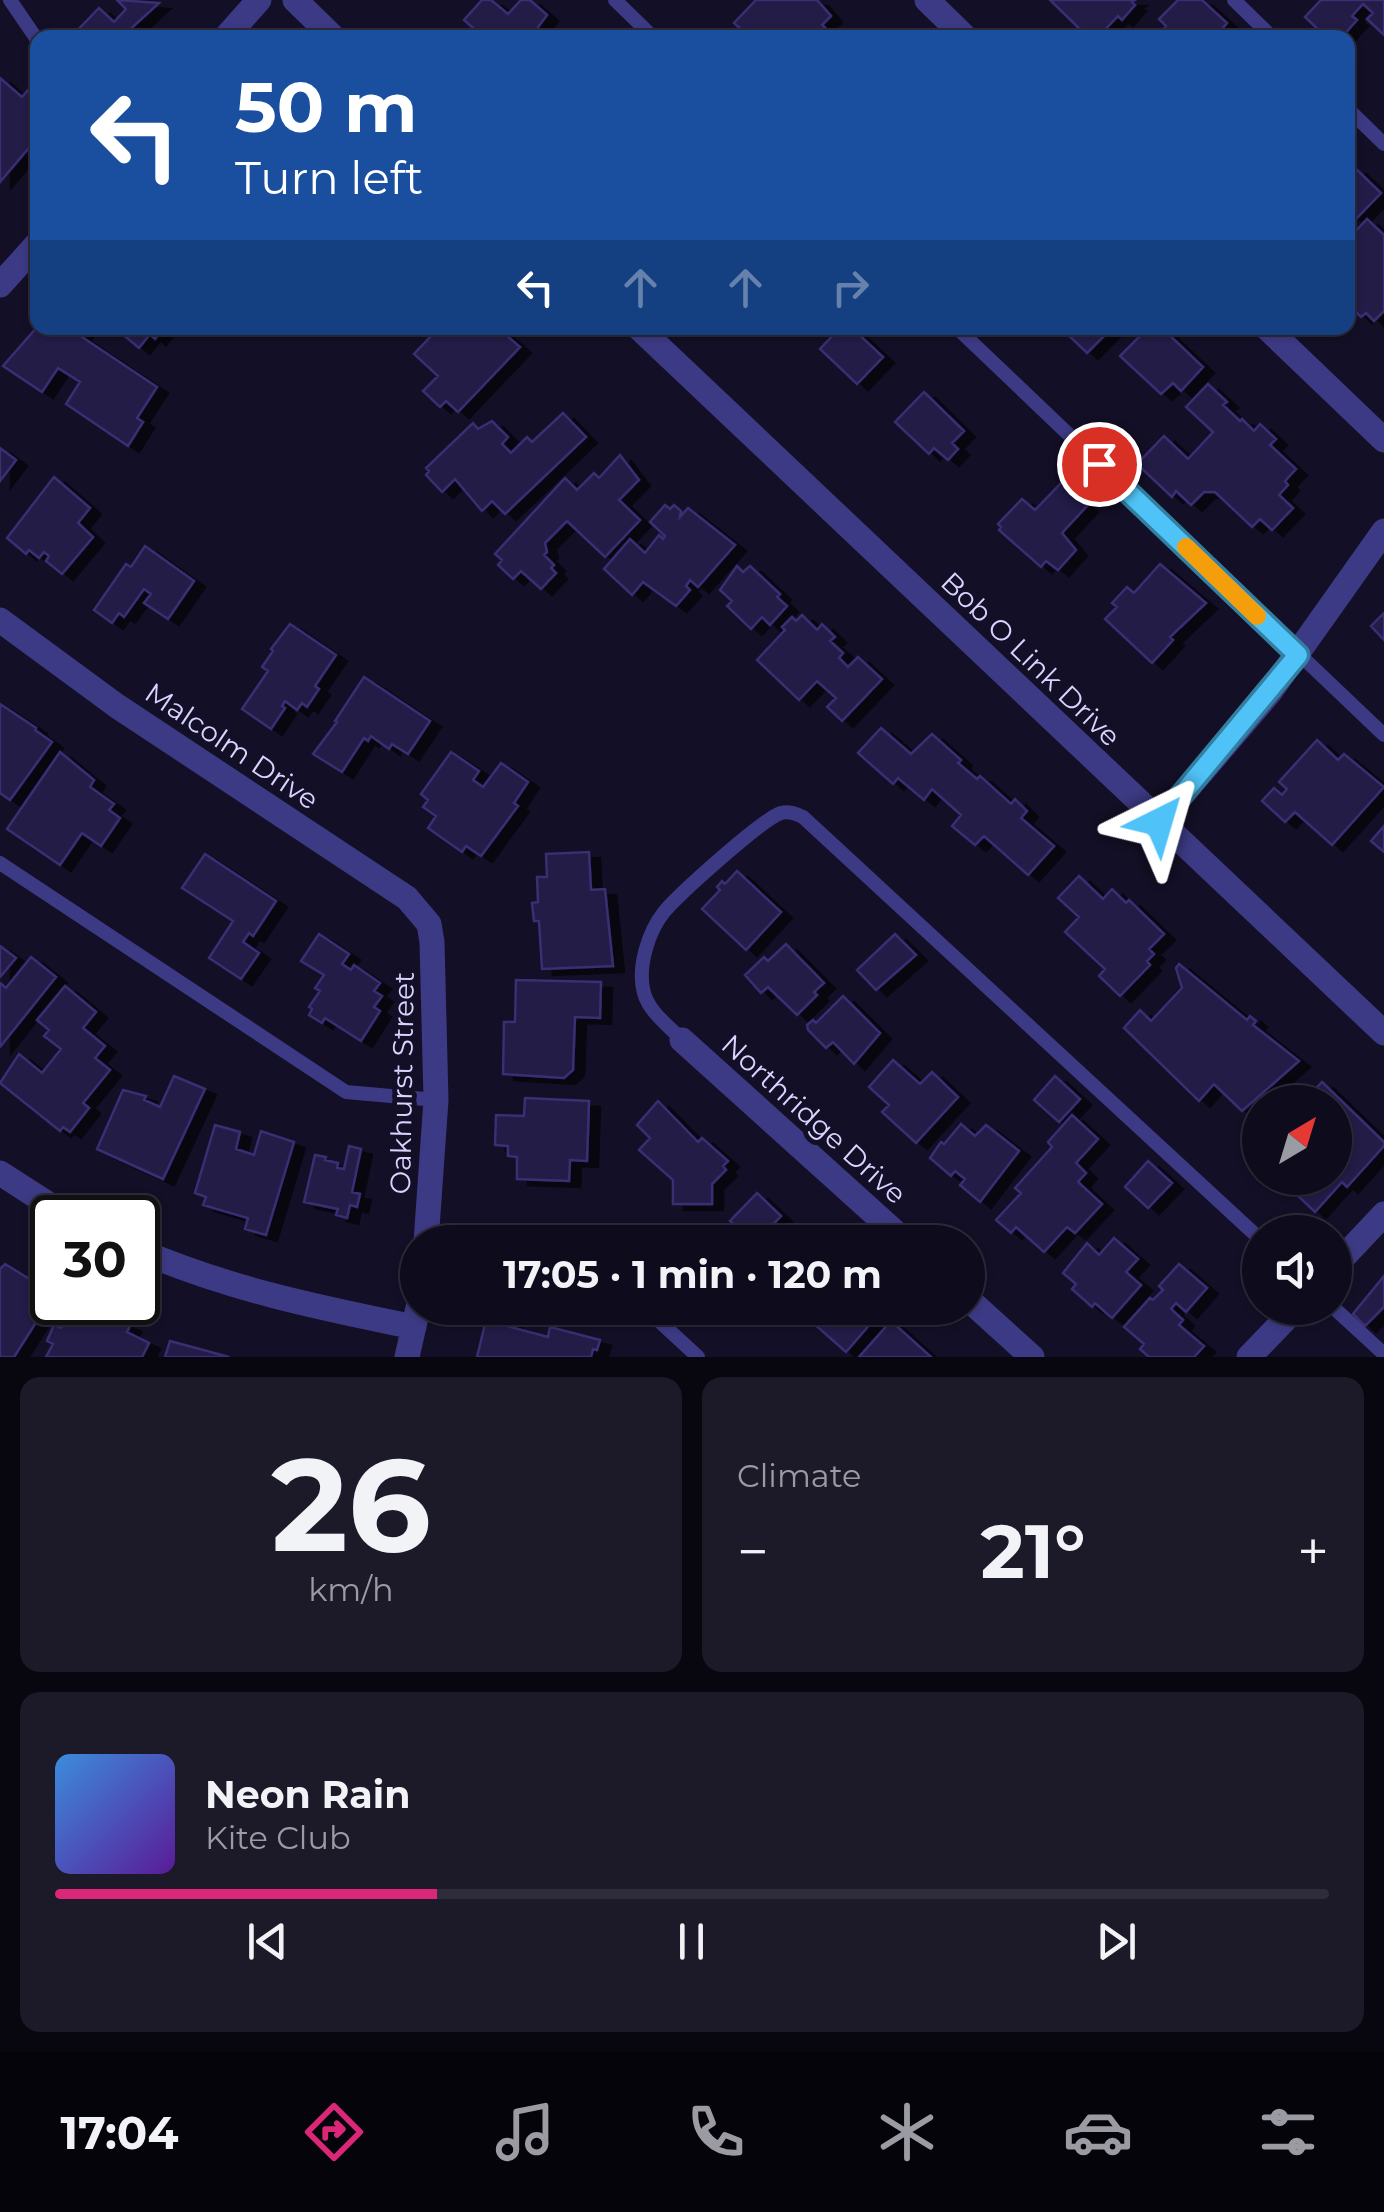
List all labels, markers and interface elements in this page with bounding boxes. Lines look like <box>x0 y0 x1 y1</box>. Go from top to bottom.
text: 50 m <box>235 64 417 150</box>
icon: left <box>70 70 200 200</box>
text: Turn left <box>235 150 423 205</box>
icon: left <box>508 260 563 315</box>
icon: ahead <box>613 260 668 315</box>
icon: ahead <box>718 260 773 315</box>
icon: right <box>823 260 878 315</box>
pin <box>1057 422 1142 507</box>
icon: arrive <box>1072 437 1127 492</box>
street label: Bob O Link Drive <box>934 565 1128 753</box>
street label: Malcolm Drive <box>139 675 325 817</box>
position arrow <box>1107 770 1211 874</box>
street label: Oakhurst Street <box>383 971 421 1195</box>
street label: Northridge Drive <box>715 1027 913 1211</box>
north arrow <box>1242 1085 1352 1195</box>
map controls <box>1242 1085 1352 1325</box>
speed limit sign: 30 <box>30 1195 160 1325</box>
button: sound <box>1242 1215 1352 1325</box>
text: 17:05 · 1 min · 120 m <box>503 1251 882 1298</box>
text: 26 <box>271 1425 431 1584</box>
text: Climate <box>737 1456 861 1495</box>
text: 21° <box>980 1505 1086 1597</box>
text: − <box>737 1518 769 1585</box>
text: + <box>1297 1518 1329 1585</box>
text: km/h <box>308 1570 394 1609</box>
text: Neon Rain <box>205 1771 410 1818</box>
text: Kite Club <box>205 1818 351 1857</box>
icon: previous <box>240 1914 295 1969</box>
icon: pause <box>664 1914 719 1969</box>
icon: next <box>1089 1914 1144 1969</box>
icon: directions <box>299 2097 369 2167</box>
icon: music <box>490 2097 560 2167</box>
icon: phone <box>681 2097 751 2167</box>
icon: climate <box>872 2097 942 2167</box>
icon: car <box>1063 2097 1133 2167</box>
icon: filters <box>1253 2097 1323 2167</box>
text: 17:04 <box>60 2105 178 2160</box>

